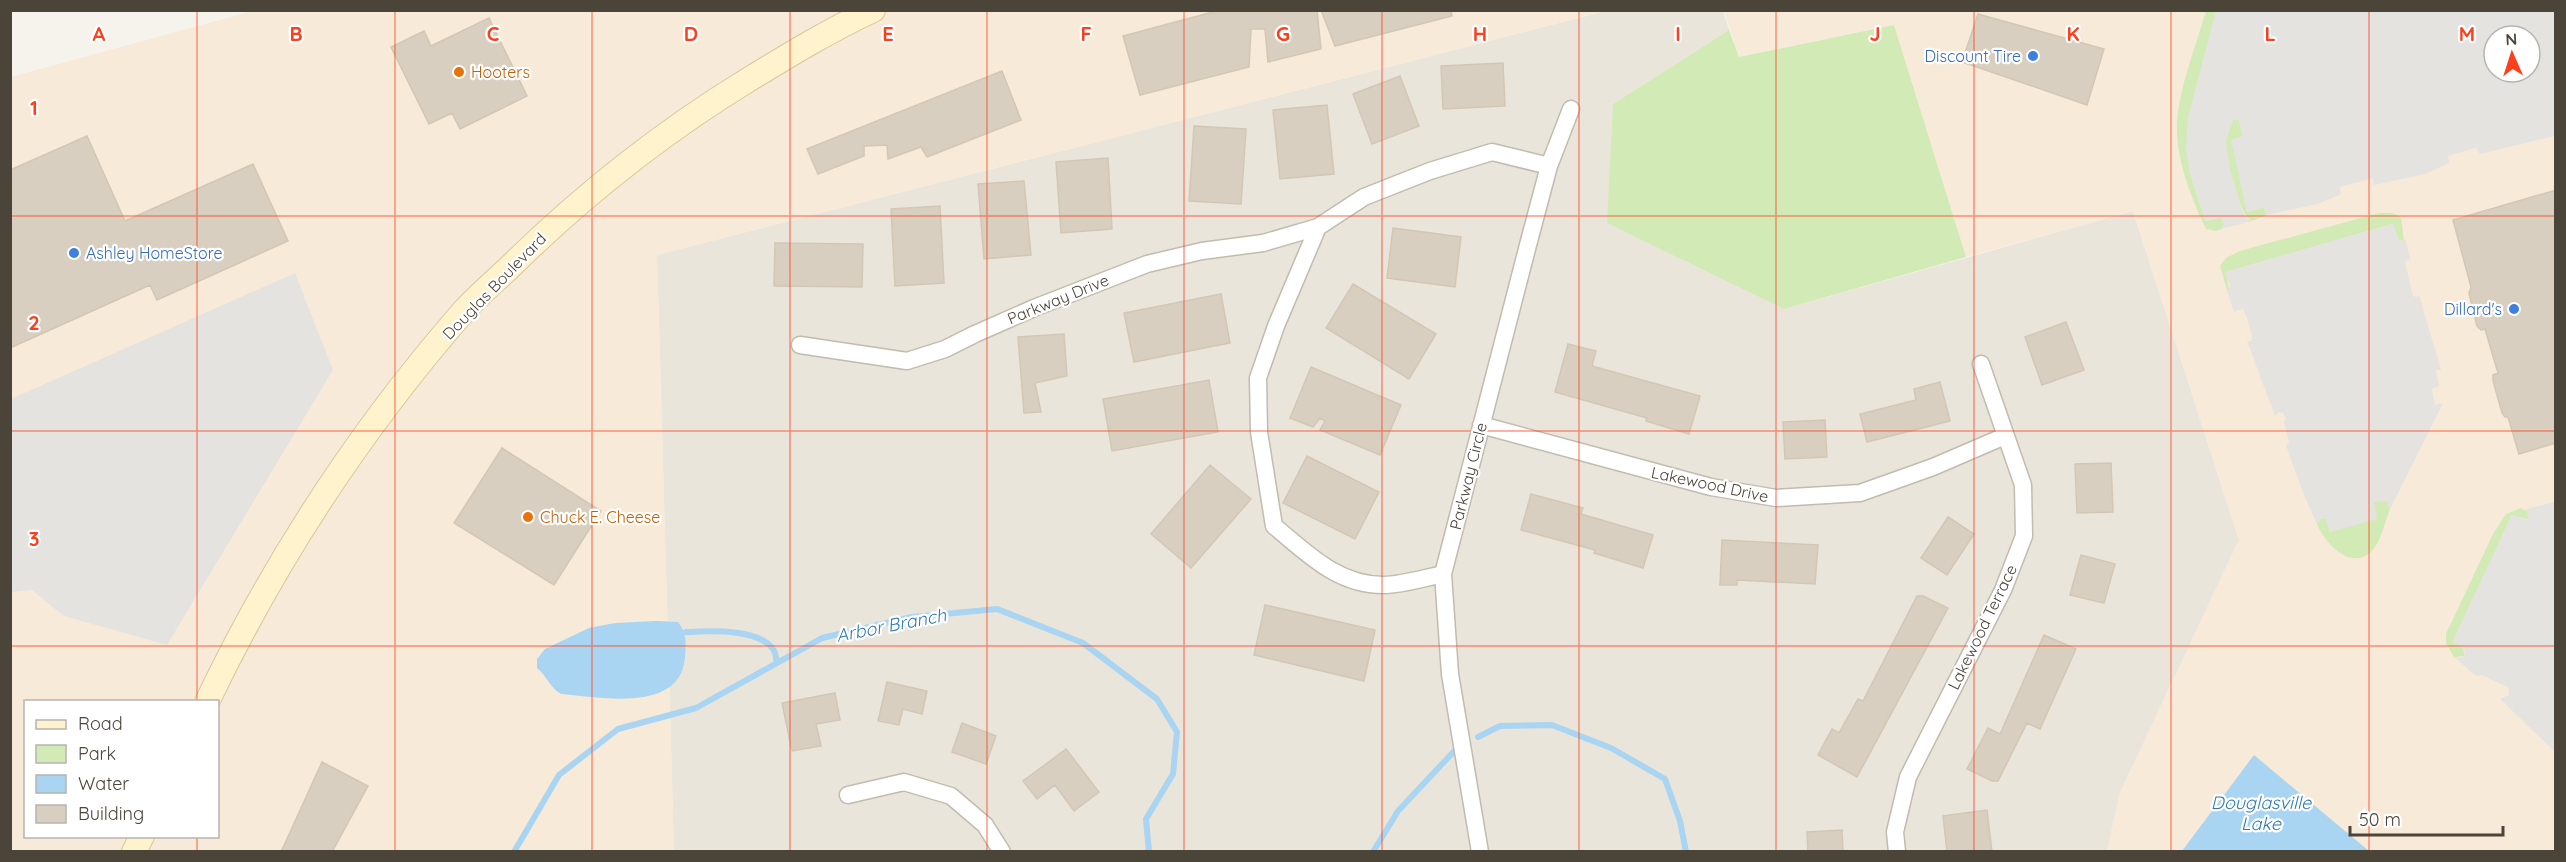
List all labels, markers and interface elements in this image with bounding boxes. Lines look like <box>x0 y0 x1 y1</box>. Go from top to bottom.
text: A <box>93 21 106 46</box>
text: B <box>289 21 303 46</box>
text: C <box>487 21 500 46</box>
text: D <box>684 21 698 46</box>
text: E <box>882 21 894 46</box>
text: F <box>1080 21 1092 46</box>
text: G <box>1276 21 1290 46</box>
text: H <box>1473 21 1487 46</box>
text: I <box>1675 21 1681 46</box>
text: J <box>1869 21 1881 46</box>
text: K <box>2066 21 2080 46</box>
text: L <box>2264 21 2276 46</box>
text: M <box>2459 21 2475 46</box>
north arrow <box>2482 24 2542 84</box>
text: N <box>2505 29 2518 49</box>
place label: Discount Tire <box>1925 46 2021 66</box>
marker: Discount Tire <box>2026 49 2040 63</box>
place label: Hooters <box>471 62 530 82</box>
marker: Hooters <box>452 65 466 79</box>
text: 1 <box>30 95 38 120</box>
street label: Douglas Boulevard <box>438 228 550 344</box>
place label: Ashley HomeStore <box>86 243 223 263</box>
marker: Ashley HomeStore <box>67 246 81 260</box>
street label: Parkway Drive <box>1004 270 1112 328</box>
place label: Dillard's <box>2444 299 2502 319</box>
marker: Dillard's <box>2507 302 2521 316</box>
text: 2 <box>28 310 40 335</box>
street label: Parkway Circle <box>1445 420 1491 532</box>
street label: Lakewood Drive <box>1650 462 1770 506</box>
place label: Chuck E. Cheese <box>540 507 660 527</box>
marker: Chuck E. Cheese <box>521 510 535 524</box>
text: 3 <box>29 526 39 551</box>
street label: Lakewood Terrace <box>1943 561 2021 693</box>
water label: Arbor Branch <box>834 603 949 647</box>
legend <box>24 700 219 838</box>
text: Road <box>78 712 123 735</box>
text: Park <box>78 742 116 765</box>
text: Water <box>78 772 129 795</box>
water label: Douglasville Lake <box>2211 791 2312 835</box>
scale bar <box>2350 799 2503 837</box>
text: Building <box>78 802 144 825</box>
text: 50 m <box>2359 808 2401 831</box>

